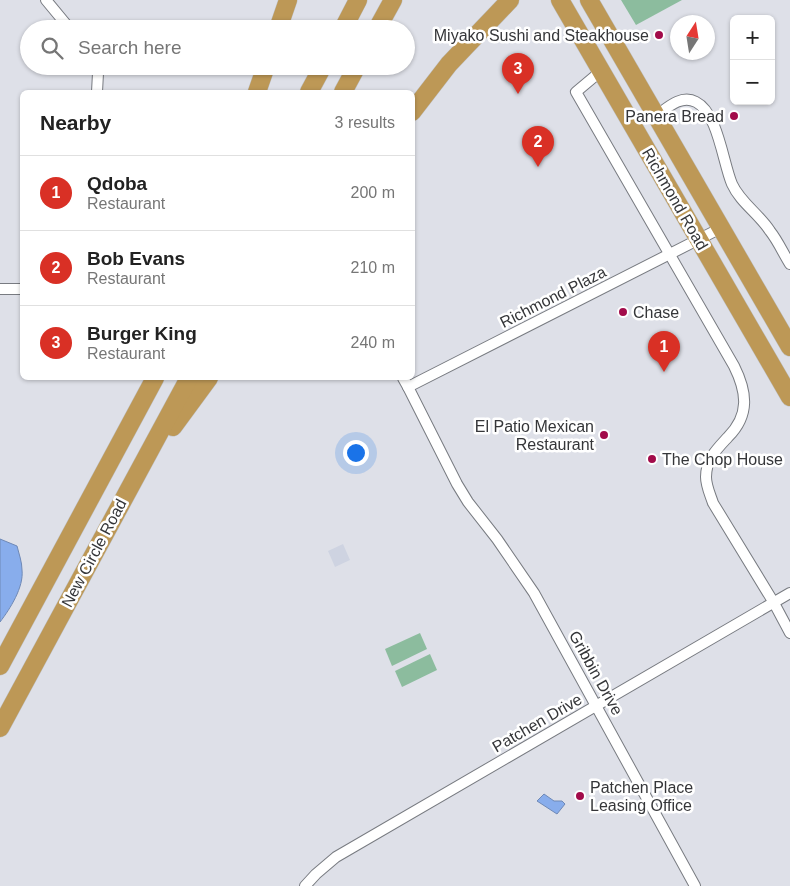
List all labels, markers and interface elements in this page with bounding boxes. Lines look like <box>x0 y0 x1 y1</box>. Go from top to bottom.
north arrow <box>670 15 715 60</box>
map controls <box>730 15 775 105</box>
button: + <box>730 15 775 60</box>
search box <box>20 20 415 75</box>
place label: Miyako Sushi and Steakhouse <box>434 27 649 44</box>
marker: Miyako Sushi and Steakhouse <box>653 29 665 41</box>
icon: search <box>38 34 66 62</box>
text: Search here <box>78 37 182 58</box>
pin: 3 <box>502 53 534 94</box>
button: − <box>730 60 775 105</box>
place label: Panera Bread <box>625 108 724 125</box>
marker: Panera Bread <box>728 110 740 122</box>
text: Nearby <box>40 111 111 134</box>
text: 3 results <box>335 114 395 131</box>
pin: 2 <box>522 126 554 167</box>
street label: Richmond Road <box>639 145 711 253</box>
text: Qdoba <box>87 173 147 194</box>
text: 1 <box>52 184 60 201</box>
text: 200 m <box>351 184 395 201</box>
text: Restaurant <box>87 195 165 212</box>
text: Bob Evans <box>87 248 185 269</box>
text: 2 <box>52 259 60 276</box>
text: 210 m <box>351 259 395 276</box>
street label: Richmond Plaza <box>497 263 609 331</box>
text: Restaurant <box>87 270 165 287</box>
place label: Chase <box>633 304 679 321</box>
marker: Chase <box>617 306 629 318</box>
text: Burger King <box>87 323 197 344</box>
pin: 1 <box>648 331 680 372</box>
text: 3 <box>52 334 60 351</box>
text: 240 m <box>351 334 395 351</box>
text: Restaurant <box>87 345 165 362</box>
place label: El Patio Mexican Restaurant <box>475 418 595 453</box>
marker: El Patio Mexican Restaurant <box>598 429 610 441</box>
your location <box>343 440 369 466</box>
place label: The Chop House <box>662 451 783 468</box>
marker: The Chop House <box>646 453 658 465</box>
street label: New Circle Road <box>58 496 130 610</box>
street label: Gribbin Drive <box>566 628 626 718</box>
street label: Patchen Drive <box>489 690 585 755</box>
place label: Patchen Place Leasing Office <box>590 779 693 814</box>
marker: Patchen Place Leasing Office <box>574 790 586 802</box>

